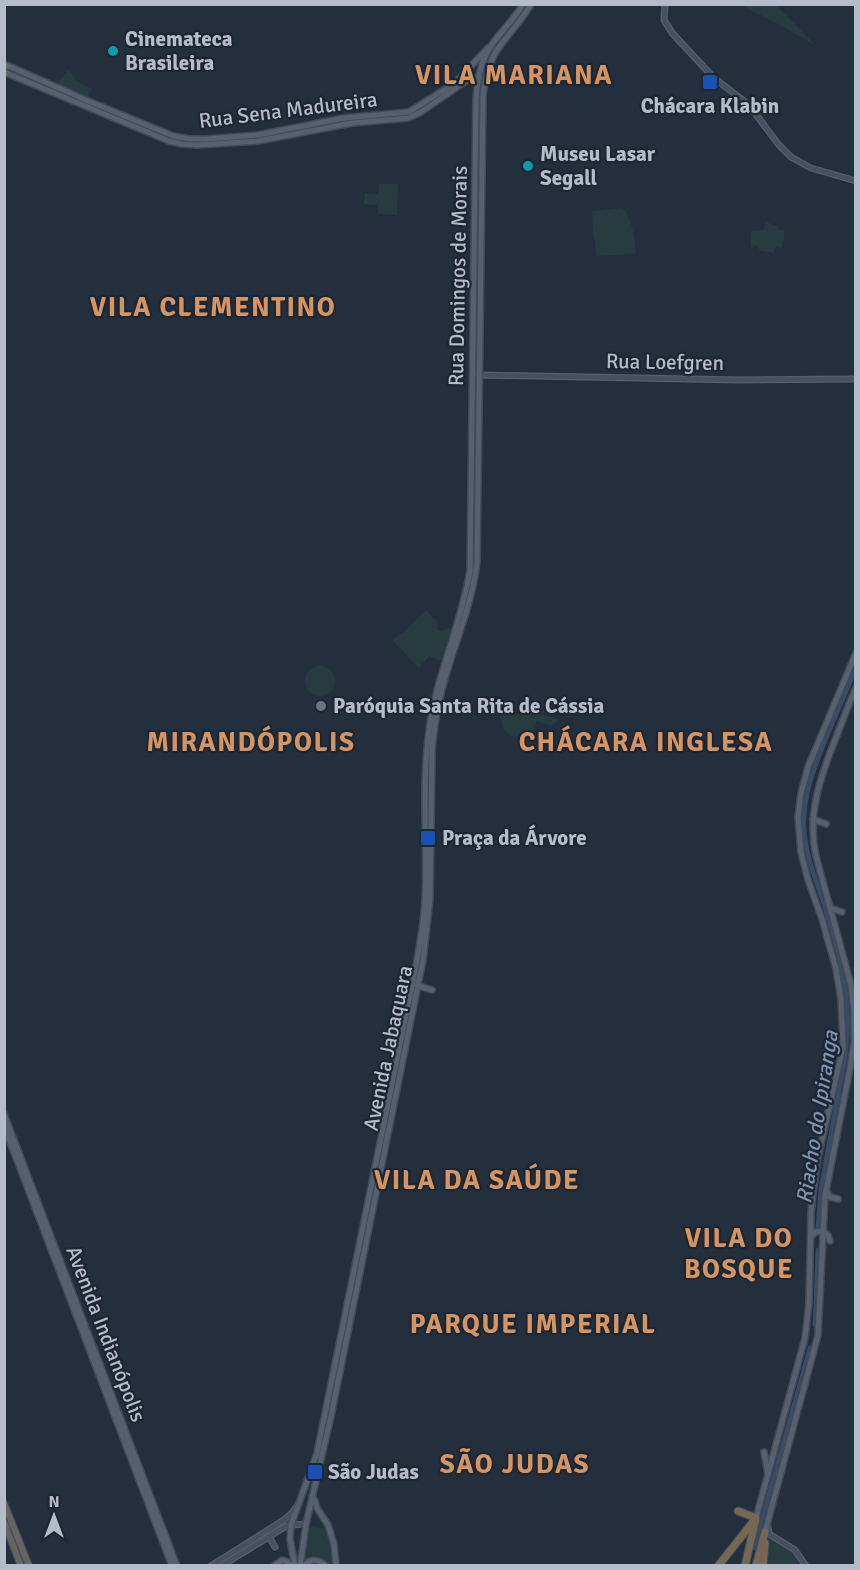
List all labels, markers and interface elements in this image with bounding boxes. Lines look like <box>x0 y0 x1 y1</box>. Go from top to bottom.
place label: Cinemateca Brasileira <box>125 26 233 76</box>
marker: Cinemateca Brasileira <box>106 44 120 58</box>
district label: VILA MARIANA <box>415 59 613 92</box>
marker: Chácara Klabin <box>701 73 719 91</box>
street label: Rua Sena Madureira <box>197 86 379 134</box>
place label: Chácara Klabin <box>641 93 779 119</box>
place label: Museu Lasar Segall <box>540 141 656 191</box>
marker: Museu Lasar Segall <box>521 159 535 173</box>
street label: Rua Domingos de Morais <box>443 166 473 386</box>
district label: VILA CLEMENTINO <box>90 291 336 324</box>
street label: Rua Loefgren <box>606 348 724 376</box>
place label: Paróquia Santa Rita de Cássia <box>333 693 605 719</box>
marker: Paróquia Santa Rita de Cássia <box>314 699 328 713</box>
district label: MIRANDÓPOLIS <box>146 725 356 759</box>
district label: CHÁCARA INGLESA <box>519 725 773 759</box>
place label: Praça da Árvore <box>442 824 587 851</box>
marker: Praça da Árvore <box>419 829 437 847</box>
street label: Avenida Jabaquara <box>358 963 418 1133</box>
water label: Riacho do Ipiranga <box>790 1028 844 1205</box>
district label: VILA DA SAÚDE <box>374 1163 580 1197</box>
district label: VILA DO BOSQUE <box>684 1222 794 1286</box>
street label: Avenida Indianópolis <box>60 1242 152 1426</box>
district label: PARQUE IMPERIAL <box>410 1308 656 1341</box>
district label: SÃO JUDAS <box>440 1448 590 1481</box>
place label: São Judas <box>328 1459 419 1485</box>
marker: São Judas <box>306 1463 324 1481</box>
north arrow <box>24 1486 84 1546</box>
text: N <box>48 1492 60 1512</box>

